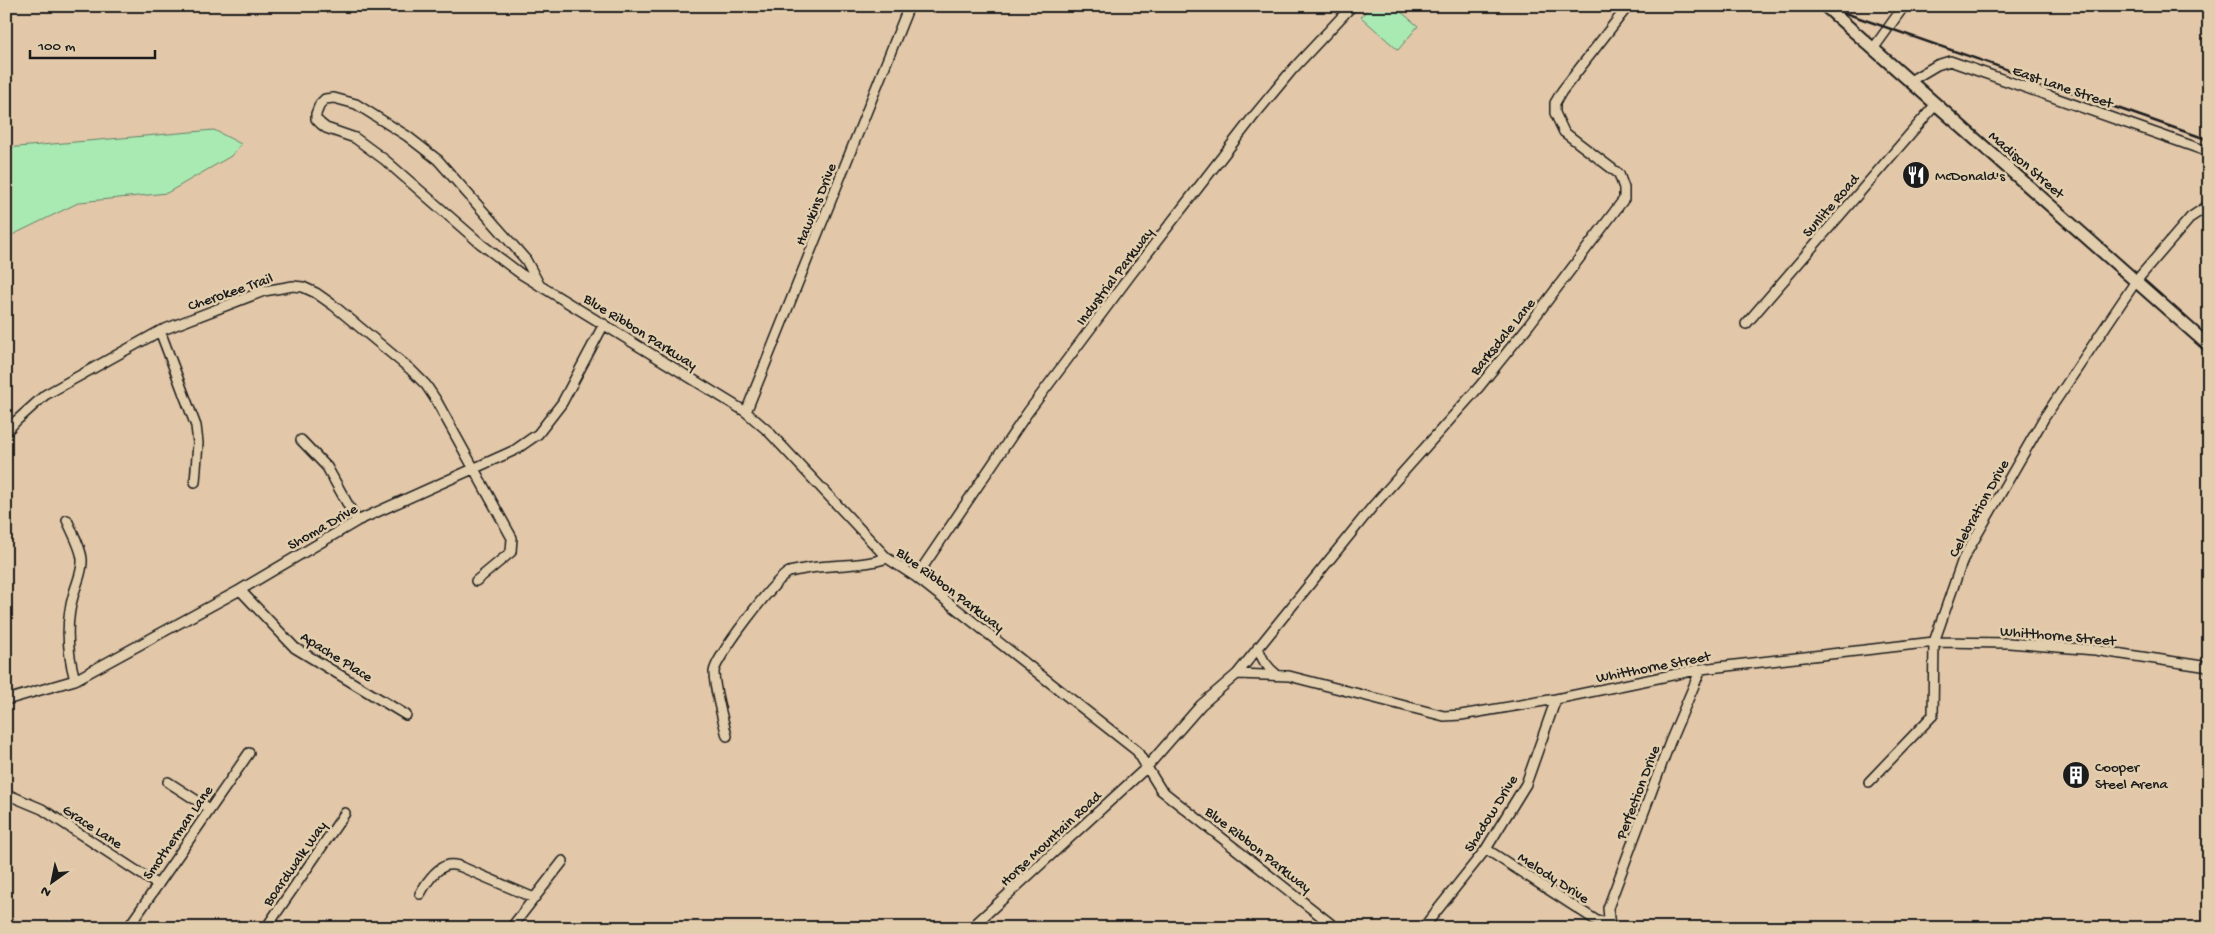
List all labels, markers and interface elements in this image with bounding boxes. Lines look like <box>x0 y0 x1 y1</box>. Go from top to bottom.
scale bar <box>30 28 155 60</box>
text: 100 m <box>37 38 76 56</box>
street label: East Lane Street <box>2010 62 2117 114</box>
street label: Madison Street <box>1984 128 2069 205</box>
restaurant icon: McDonald's <box>1901 160 1931 190</box>
street label: Hawkins Drive <box>792 161 842 249</box>
place label: McDonald's <box>1935 168 2005 186</box>
street label: Sunlite Road <box>1799 170 1865 242</box>
street label: Industrial Parkway <box>1073 224 1159 330</box>
street label: Cherokee Trail <box>186 270 276 316</box>
street label: Blue Ribbon Parkway <box>579 290 701 375</box>
street label: Barksdale Lane <box>1466 295 1540 380</box>
street label: Celebration Drive <box>1945 457 2014 561</box>
street label: Shoma Drive <box>285 500 362 555</box>
street label: Blue Ribbon Parkway <box>891 543 1008 637</box>
street label: Whitthorne Street <box>1999 623 2118 651</box>
street label: Apache Place <box>297 628 376 687</box>
street label: Whitthorne Street <box>1595 648 1714 688</box>
street label: Perfection Drive <box>1612 743 1665 843</box>
place label: Cooper Steel Arena <box>2095 759 2168 794</box>
building icon: Cooper Steel Arena <box>2061 760 2091 790</box>
street label: Shadow Drive <box>1461 772 1523 856</box>
street label: Smotherman Lane <box>139 782 218 884</box>
street label: Horse Mountain Road <box>997 787 1107 891</box>
street label: Grace Lane <box>58 802 126 854</box>
street label: Blue Ribbon Parkway <box>1200 803 1315 898</box>
street label: Boardwalk Way <box>259 818 332 911</box>
street label: Melody Drive <box>1514 849 1592 909</box>
north arrow <box>28 856 78 906</box>
text: N <box>38 881 55 900</box>

